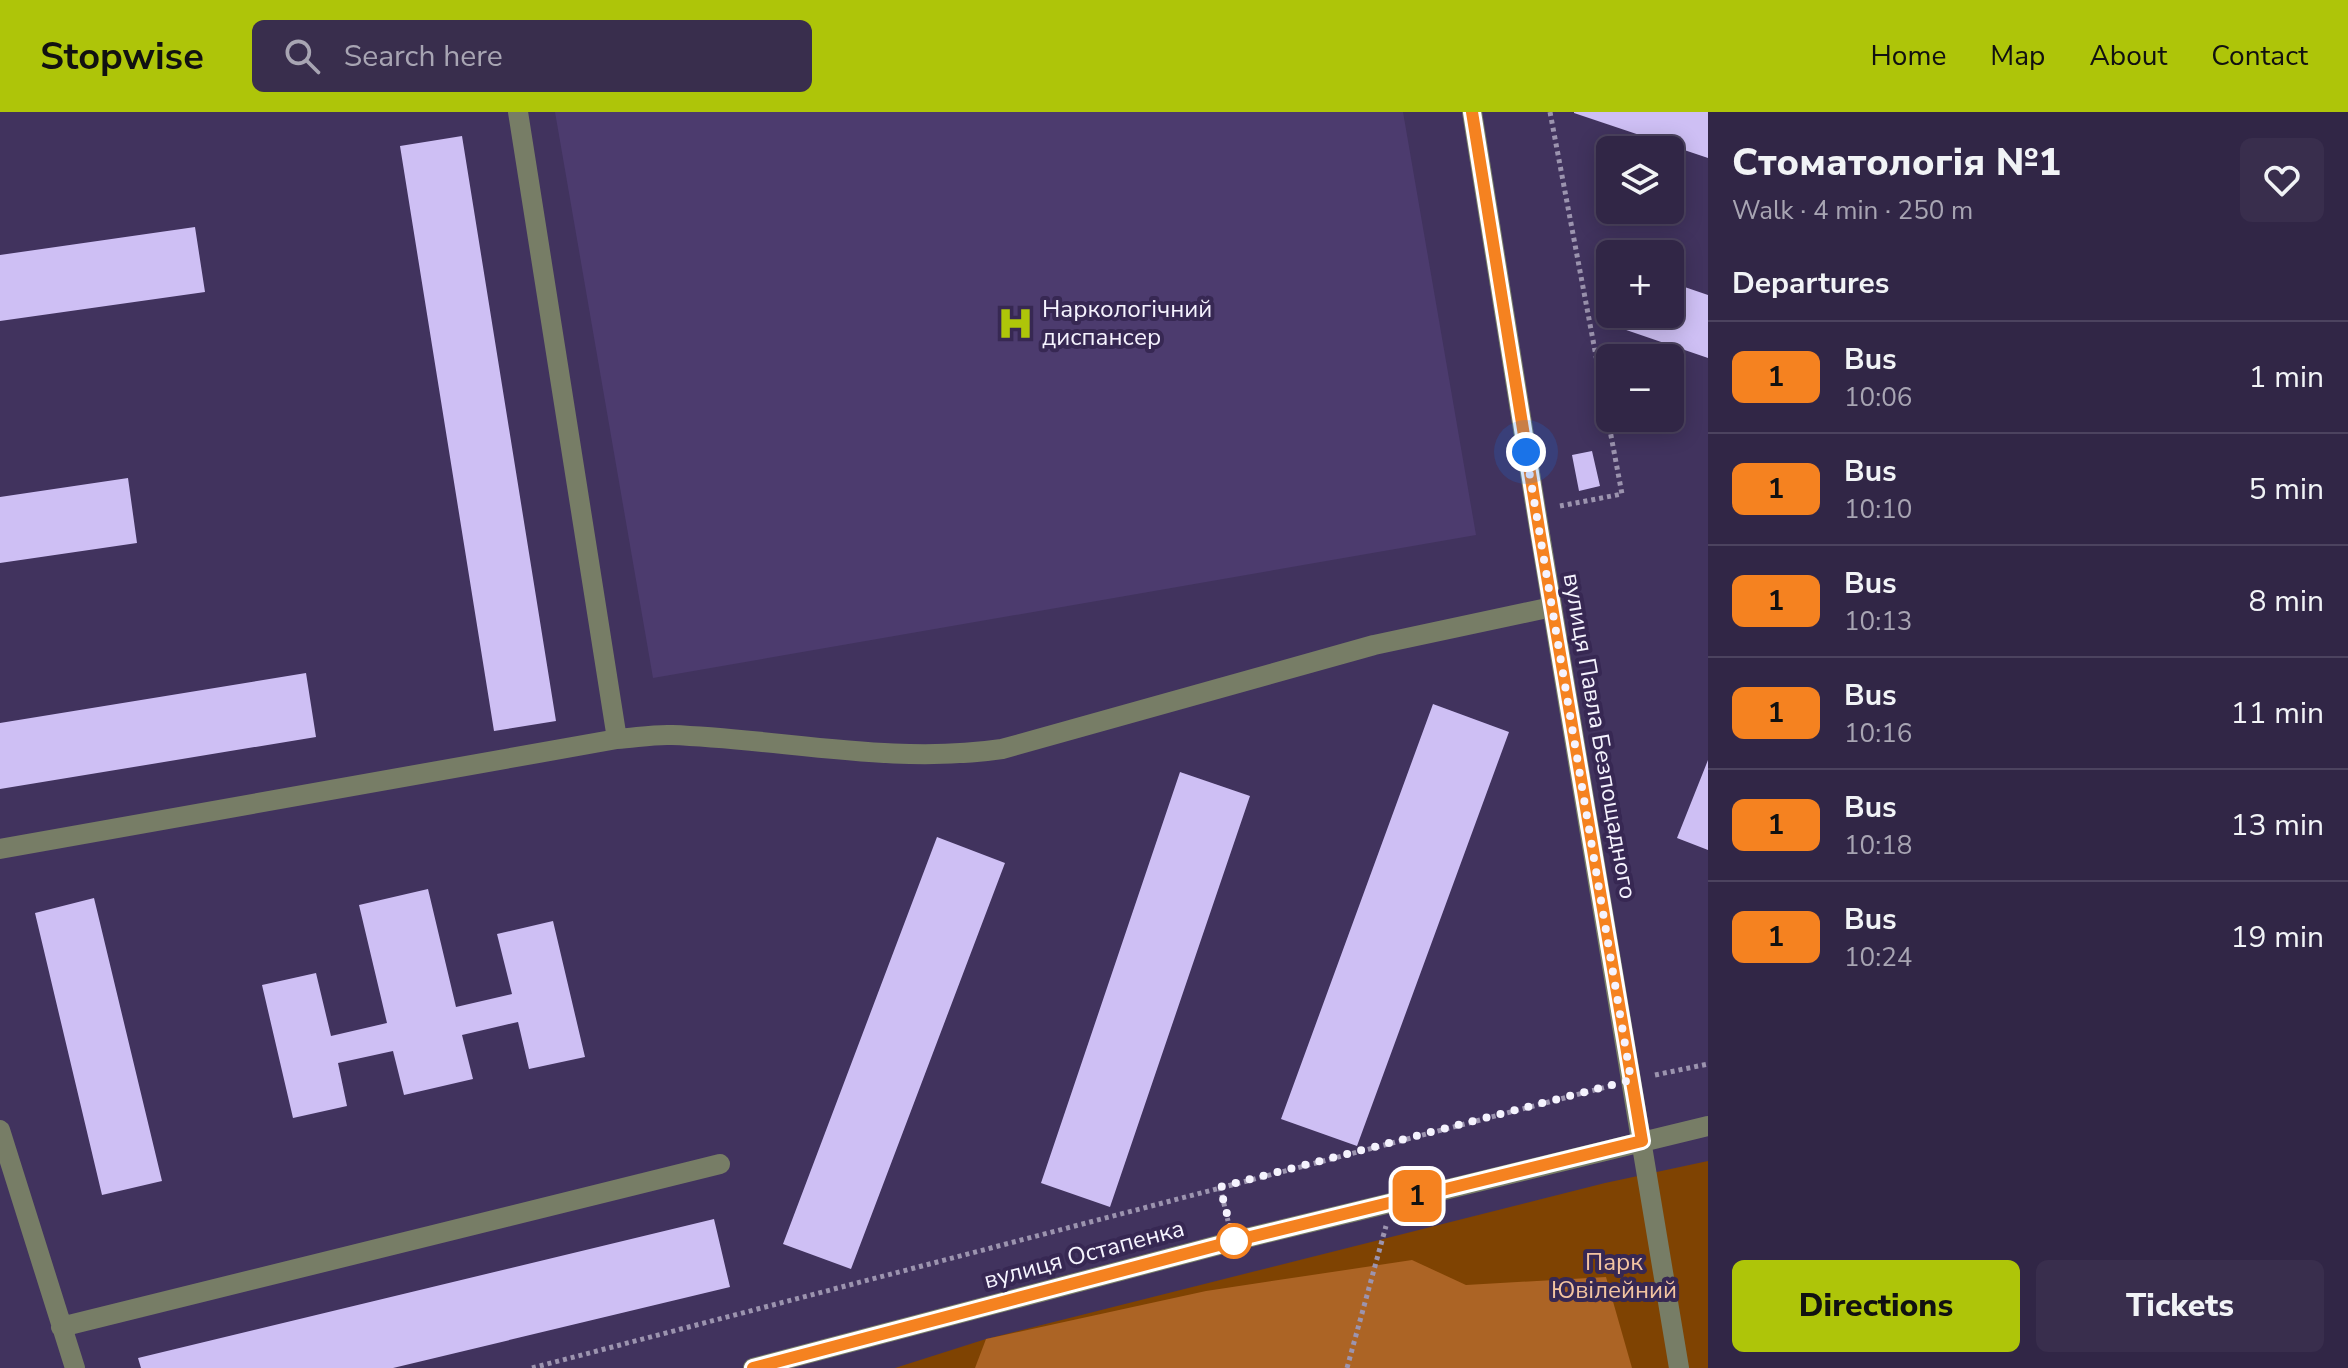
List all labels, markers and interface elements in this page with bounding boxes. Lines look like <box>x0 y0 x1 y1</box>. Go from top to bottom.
search box <box>252 20 812 92</box>
text: Stopwise <box>40 31 204 82</box>
icon: search <box>280 34 324 78</box>
text: Search here <box>344 36 503 77</box>
text: Home <box>1871 37 1946 75</box>
text: Map <box>1990 37 2045 75</box>
text: About <box>2089 37 2167 75</box>
text: Contact <box>2211 37 2308 75</box>
map controls <box>1596 136 1684 432</box>
button: layers <box>1596 136 1684 224</box>
text: Стоматологія №1 <box>1732 137 2061 188</box>
button: heart <box>2240 138 2324 222</box>
text: Walk · 4 min · 250 m <box>1732 193 1973 228</box>
button: + <box>1596 240 1684 328</box>
text: Departures <box>1732 263 1889 304</box>
place label: Наркологічний диспансер <box>1042 293 1212 353</box>
hospital icon: Наркологічний диспансер <box>997 304 1035 342</box>
text: Bus <box>1844 339 1897 380</box>
button: − <box>1596 344 1684 432</box>
text: 1 min <box>2249 357 2324 398</box>
text: 1 <box>1768 358 1784 396</box>
text: 10:06 <box>1844 380 1912 415</box>
your location <box>1506 432 1546 472</box>
text: Bus <box>1844 451 1897 492</box>
text: 5 min <box>2249 469 2324 510</box>
text: 1 <box>1768 470 1784 508</box>
text: 10:10 <box>1844 492 1912 527</box>
text: Bus <box>1844 563 1897 604</box>
street label: вулиця Павла Безпощадного <box>1556 571 1644 901</box>
text: 8 min <box>2249 581 2324 622</box>
text: 1 <box>1768 582 1784 620</box>
text: 10:13 <box>1844 604 1912 639</box>
text: Bus <box>1844 675 1897 716</box>
text: 11 min <box>2231 693 2324 734</box>
text: 1 <box>1768 694 1784 732</box>
text: 10:16 <box>1844 716 1912 751</box>
text: Bus <box>1844 787 1897 828</box>
text: 13 min <box>2231 805 2324 846</box>
text: 1 <box>1768 806 1784 844</box>
text: 10:18 <box>1844 828 1912 863</box>
text: Bus <box>1844 899 1897 940</box>
text: 19 min <box>2231 917 2324 958</box>
text: 1 <box>1768 918 1784 956</box>
text: 10:24 <box>1844 940 1912 975</box>
line badge: 1 <box>1391 1170 1443 1222</box>
text: 1 <box>1409 1177 1425 1215</box>
street label: вулиця Остапенка <box>980 1212 1188 1296</box>
unlabelled marker <box>1217 1224 1251 1258</box>
park label: Парк Ювілейний <box>1551 1246 1677 1306</box>
button: Directions <box>1732 1260 2020 1352</box>
button: Tickets <box>2036 1260 2324 1352</box>

